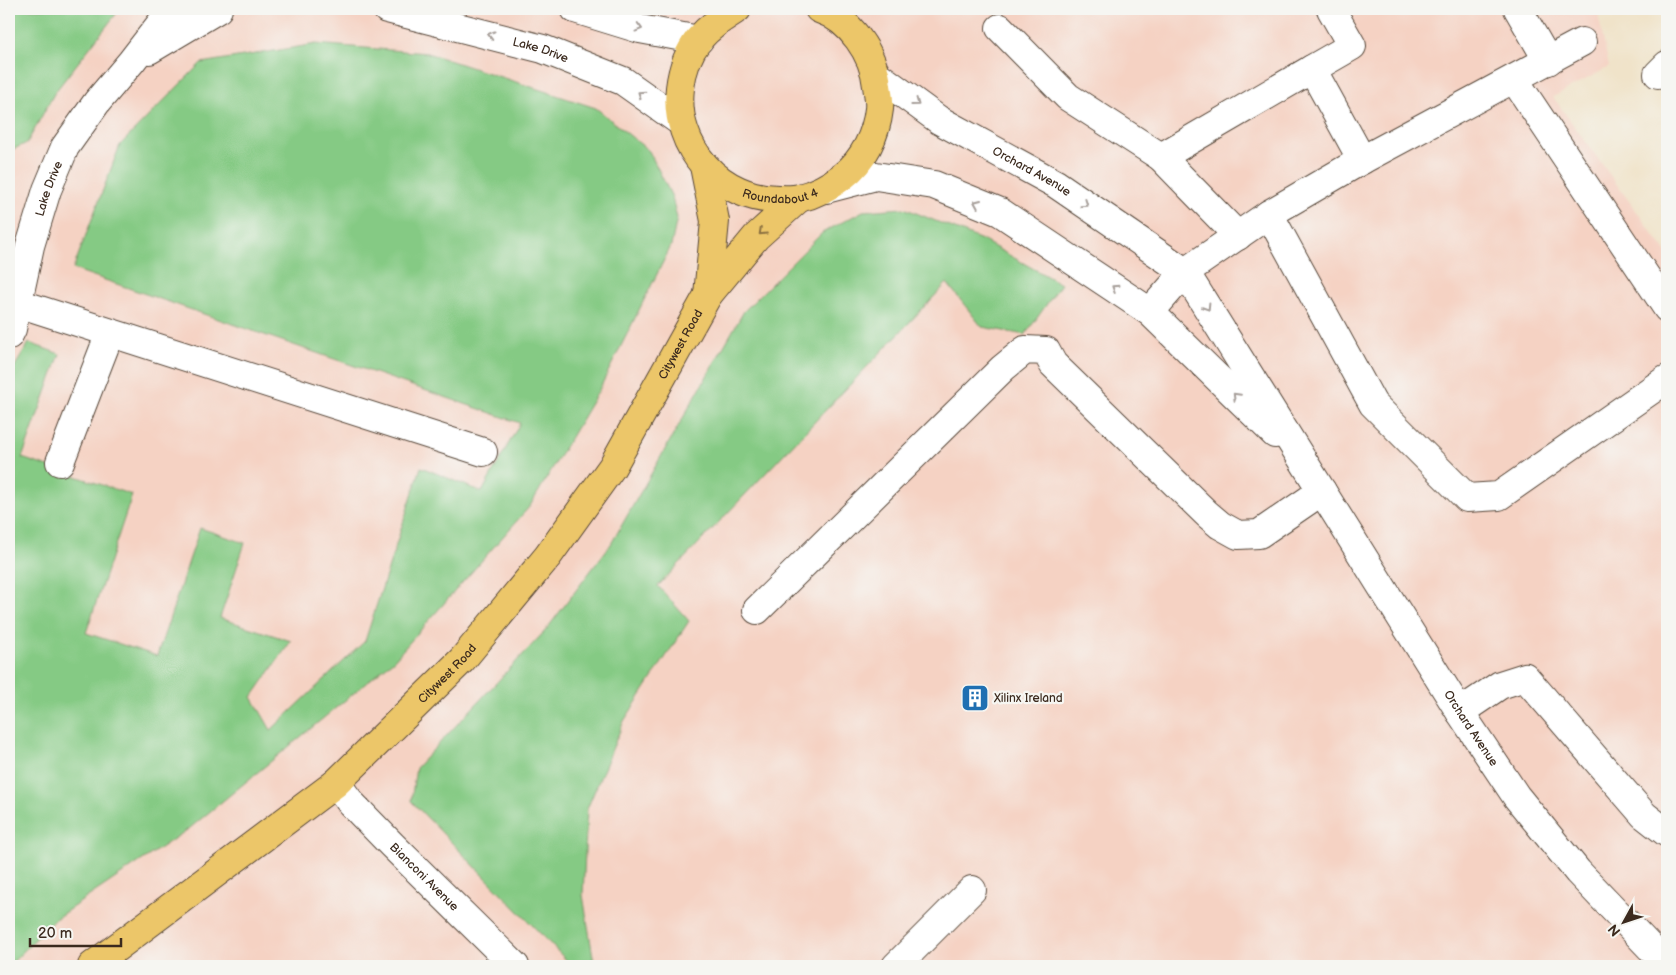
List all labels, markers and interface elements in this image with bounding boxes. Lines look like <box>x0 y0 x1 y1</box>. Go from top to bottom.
one-way arrow <box>634 22 643 33</box>
one-way arrow <box>487 31 495 41</box>
street label: Lake Drive <box>511 34 571 66</box>
one-way arrow <box>638 91 647 100</box>
one-way arrow <box>910 97 920 106</box>
street label: Orchard Avenue <box>990 143 1074 199</box>
street label: Lake Drive <box>32 159 66 218</box>
street label: Roundabout 4 <box>740 185 821 207</box>
one-way arrow <box>973 198 982 209</box>
one-way arrow <box>1079 198 1089 207</box>
one-way arrow <box>758 226 767 235</box>
one-way arrow <box>1111 285 1120 294</box>
one-way arrow <box>1201 302 1210 311</box>
street label: Citywest Road <box>655 307 706 382</box>
one-way arrow <box>1232 393 1241 402</box>
street label: Citywest Road <box>415 641 480 706</box>
building icon: Xilinx Ireland <box>960 683 990 713</box>
street label: Orchard Avenue <box>1441 687 1501 769</box>
place label: Xilinx Ireland <box>993 691 1063 706</box>
street label: Bianconi Avenue <box>387 840 462 914</box>
north arrow <box>1598 898 1648 948</box>
scale bar <box>30 915 121 947</box>
text: N <box>1605 921 1624 940</box>
text: 20 m <box>38 924 72 943</box>

